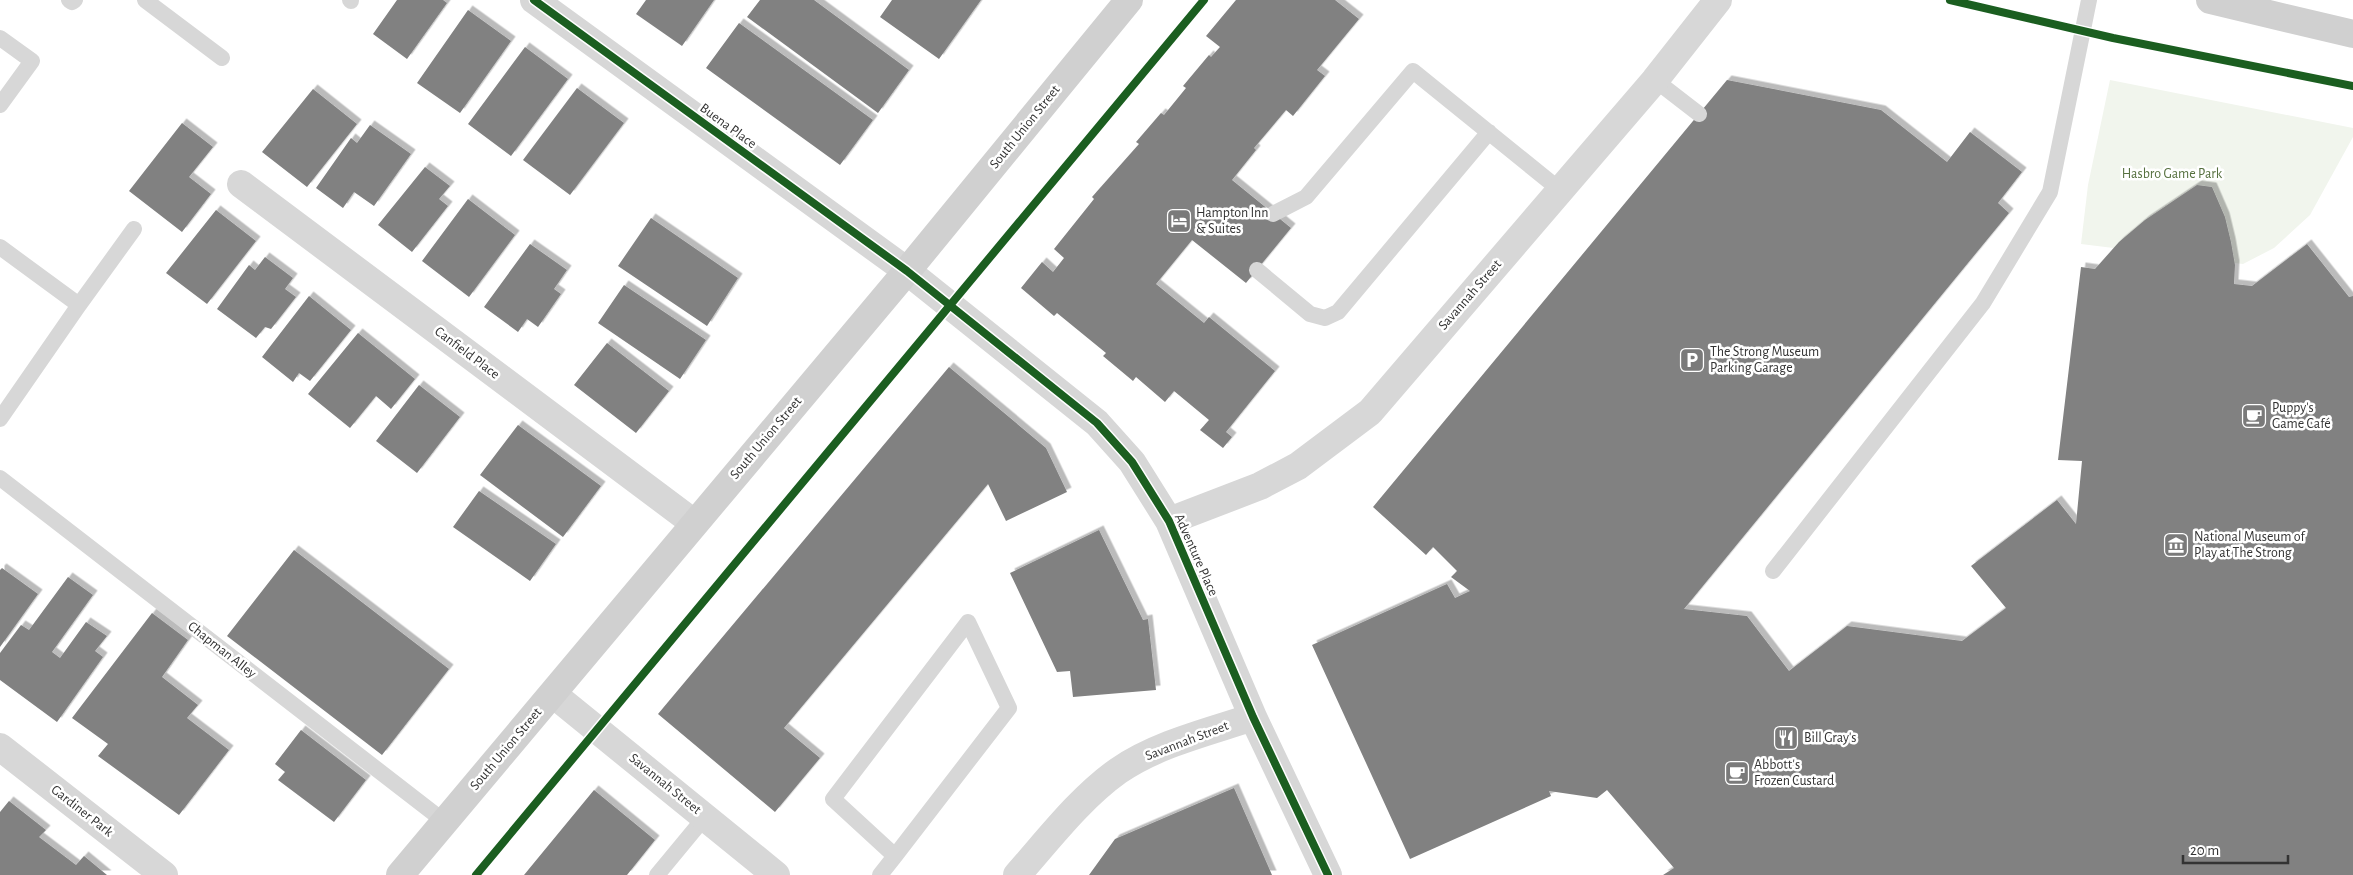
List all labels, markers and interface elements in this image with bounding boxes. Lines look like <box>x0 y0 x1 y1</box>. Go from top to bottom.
street label: South Union Street <box>987 82 1063 171</box>
street label: Buena Place <box>697 101 759 151</box>
park label: Hasbro Game Park <box>2122 167 2223 181</box>
place label: Hampton Inn & Suites <box>1196 206 1268 236</box>
hotel icon: Hampton Inn & Suites <box>1166 208 1192 234</box>
street label: Savannah Street <box>1436 257 1504 333</box>
street label: Canfield Place <box>432 324 502 382</box>
place label: The Strong Museum Parking Garage <box>1710 345 1819 375</box>
parking icon: The Strong Museum Parking Garage <box>1679 347 1705 373</box>
street label: South Union Street <box>728 394 805 482</box>
place label: Puppy's Game Café <box>2272 401 2331 431</box>
cafe icon: Puppy's Game Café <box>2241 403 2267 429</box>
street label: Adventure Place <box>1172 512 1220 598</box>
place label: National Museum of Play at The Strong <box>2194 530 2305 560</box>
museum icon: National Museum of Play at The Strong <box>2163 532 2189 558</box>
street label: Chapman Alley <box>185 619 259 681</box>
street label: South Union Street <box>468 705 545 793</box>
street label: Savannah Street <box>1143 719 1231 763</box>
restaurant icon: Bill Gray's <box>1773 725 1799 751</box>
place label: Bill Gray's <box>1804 731 1856 745</box>
street label: Savannah Street <box>626 751 704 817</box>
place label: Abbott's Frozen Custard <box>1754 758 1834 788</box>
cafe icon: Abbott's Frozen Custard <box>1724 760 1750 786</box>
street label: Gardiner Park <box>48 783 116 840</box>
scale bar <box>2183 832 2288 864</box>
text: 20 m <box>2190 843 2219 858</box>

